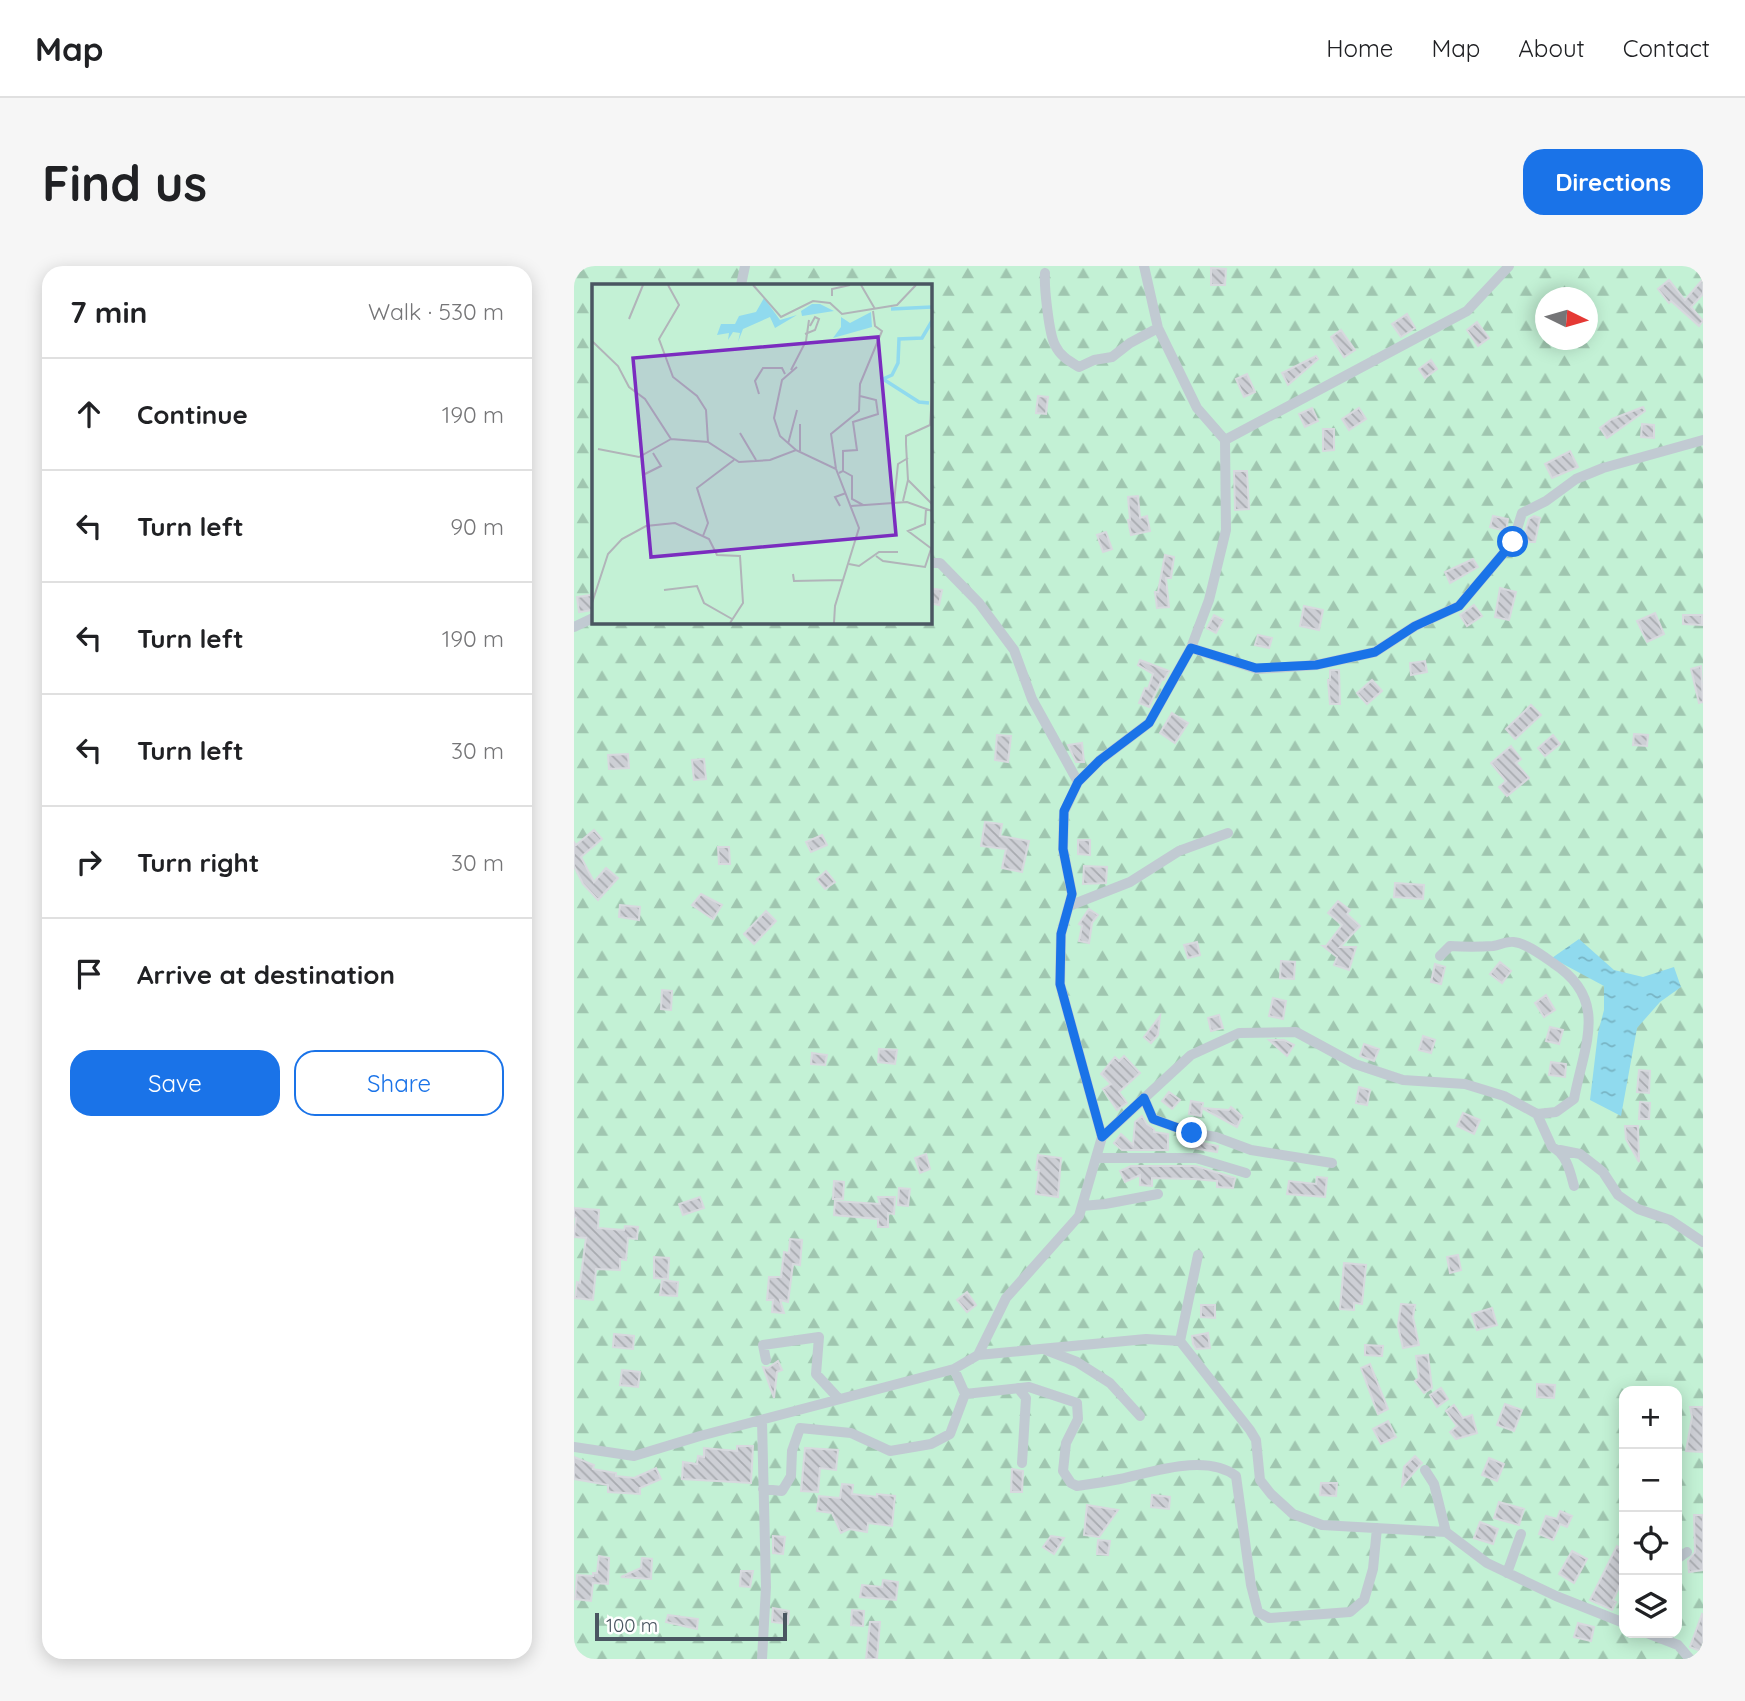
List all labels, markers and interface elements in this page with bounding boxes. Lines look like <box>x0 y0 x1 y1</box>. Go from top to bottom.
text: Map <box>35 28 103 69</box>
text: Home <box>1326 33 1393 63</box>
text: Map <box>1431 33 1480 63</box>
text: About <box>1518 33 1585 63</box>
text: Contact <box>1623 33 1710 63</box>
button: Directions <box>1523 149 1703 215</box>
text: Find us <box>42 152 207 213</box>
inset map <box>592 284 931 623</box>
north arrow <box>1535 287 1598 350</box>
text: 7 min <box>70 293 148 331</box>
text: Walk · 530 m <box>368 297 504 326</box>
icon: ahead <box>70 395 108 433</box>
text: Continue <box>137 398 248 431</box>
text: 190 m <box>442 400 504 429</box>
icon: left <box>70 507 108 545</box>
text: Turn left <box>137 510 244 543</box>
text: 90 m <box>450 512 504 541</box>
route start <box>1497 526 1528 557</box>
icon: left <box>70 619 108 657</box>
text: Turn left <box>137 622 244 655</box>
text: 190 m <box>442 624 504 653</box>
icon: left <box>70 731 108 769</box>
text: Turn left <box>137 734 244 767</box>
text: 30 m <box>451 736 504 765</box>
icon: right <box>70 843 108 881</box>
text: Turn right <box>137 846 259 879</box>
text: 30 m <box>451 848 504 877</box>
icon: arrive <box>70 955 108 993</box>
text: Arrive at destination <box>137 958 395 991</box>
button: Save <box>70 1050 280 1116</box>
button: Share <box>294 1050 504 1116</box>
route end <box>1176 1117 1207 1148</box>
map controls <box>1619 1386 1682 1638</box>
button: + <box>1619 1386 1682 1449</box>
button: − <box>1619 1449 1682 1512</box>
button: locate <box>1619 1512 1682 1575</box>
button: layers <box>1619 1575 1682 1638</box>
scale bar <box>595 1610 788 1642</box>
text: 100 m <box>606 1613 658 1637</box>

